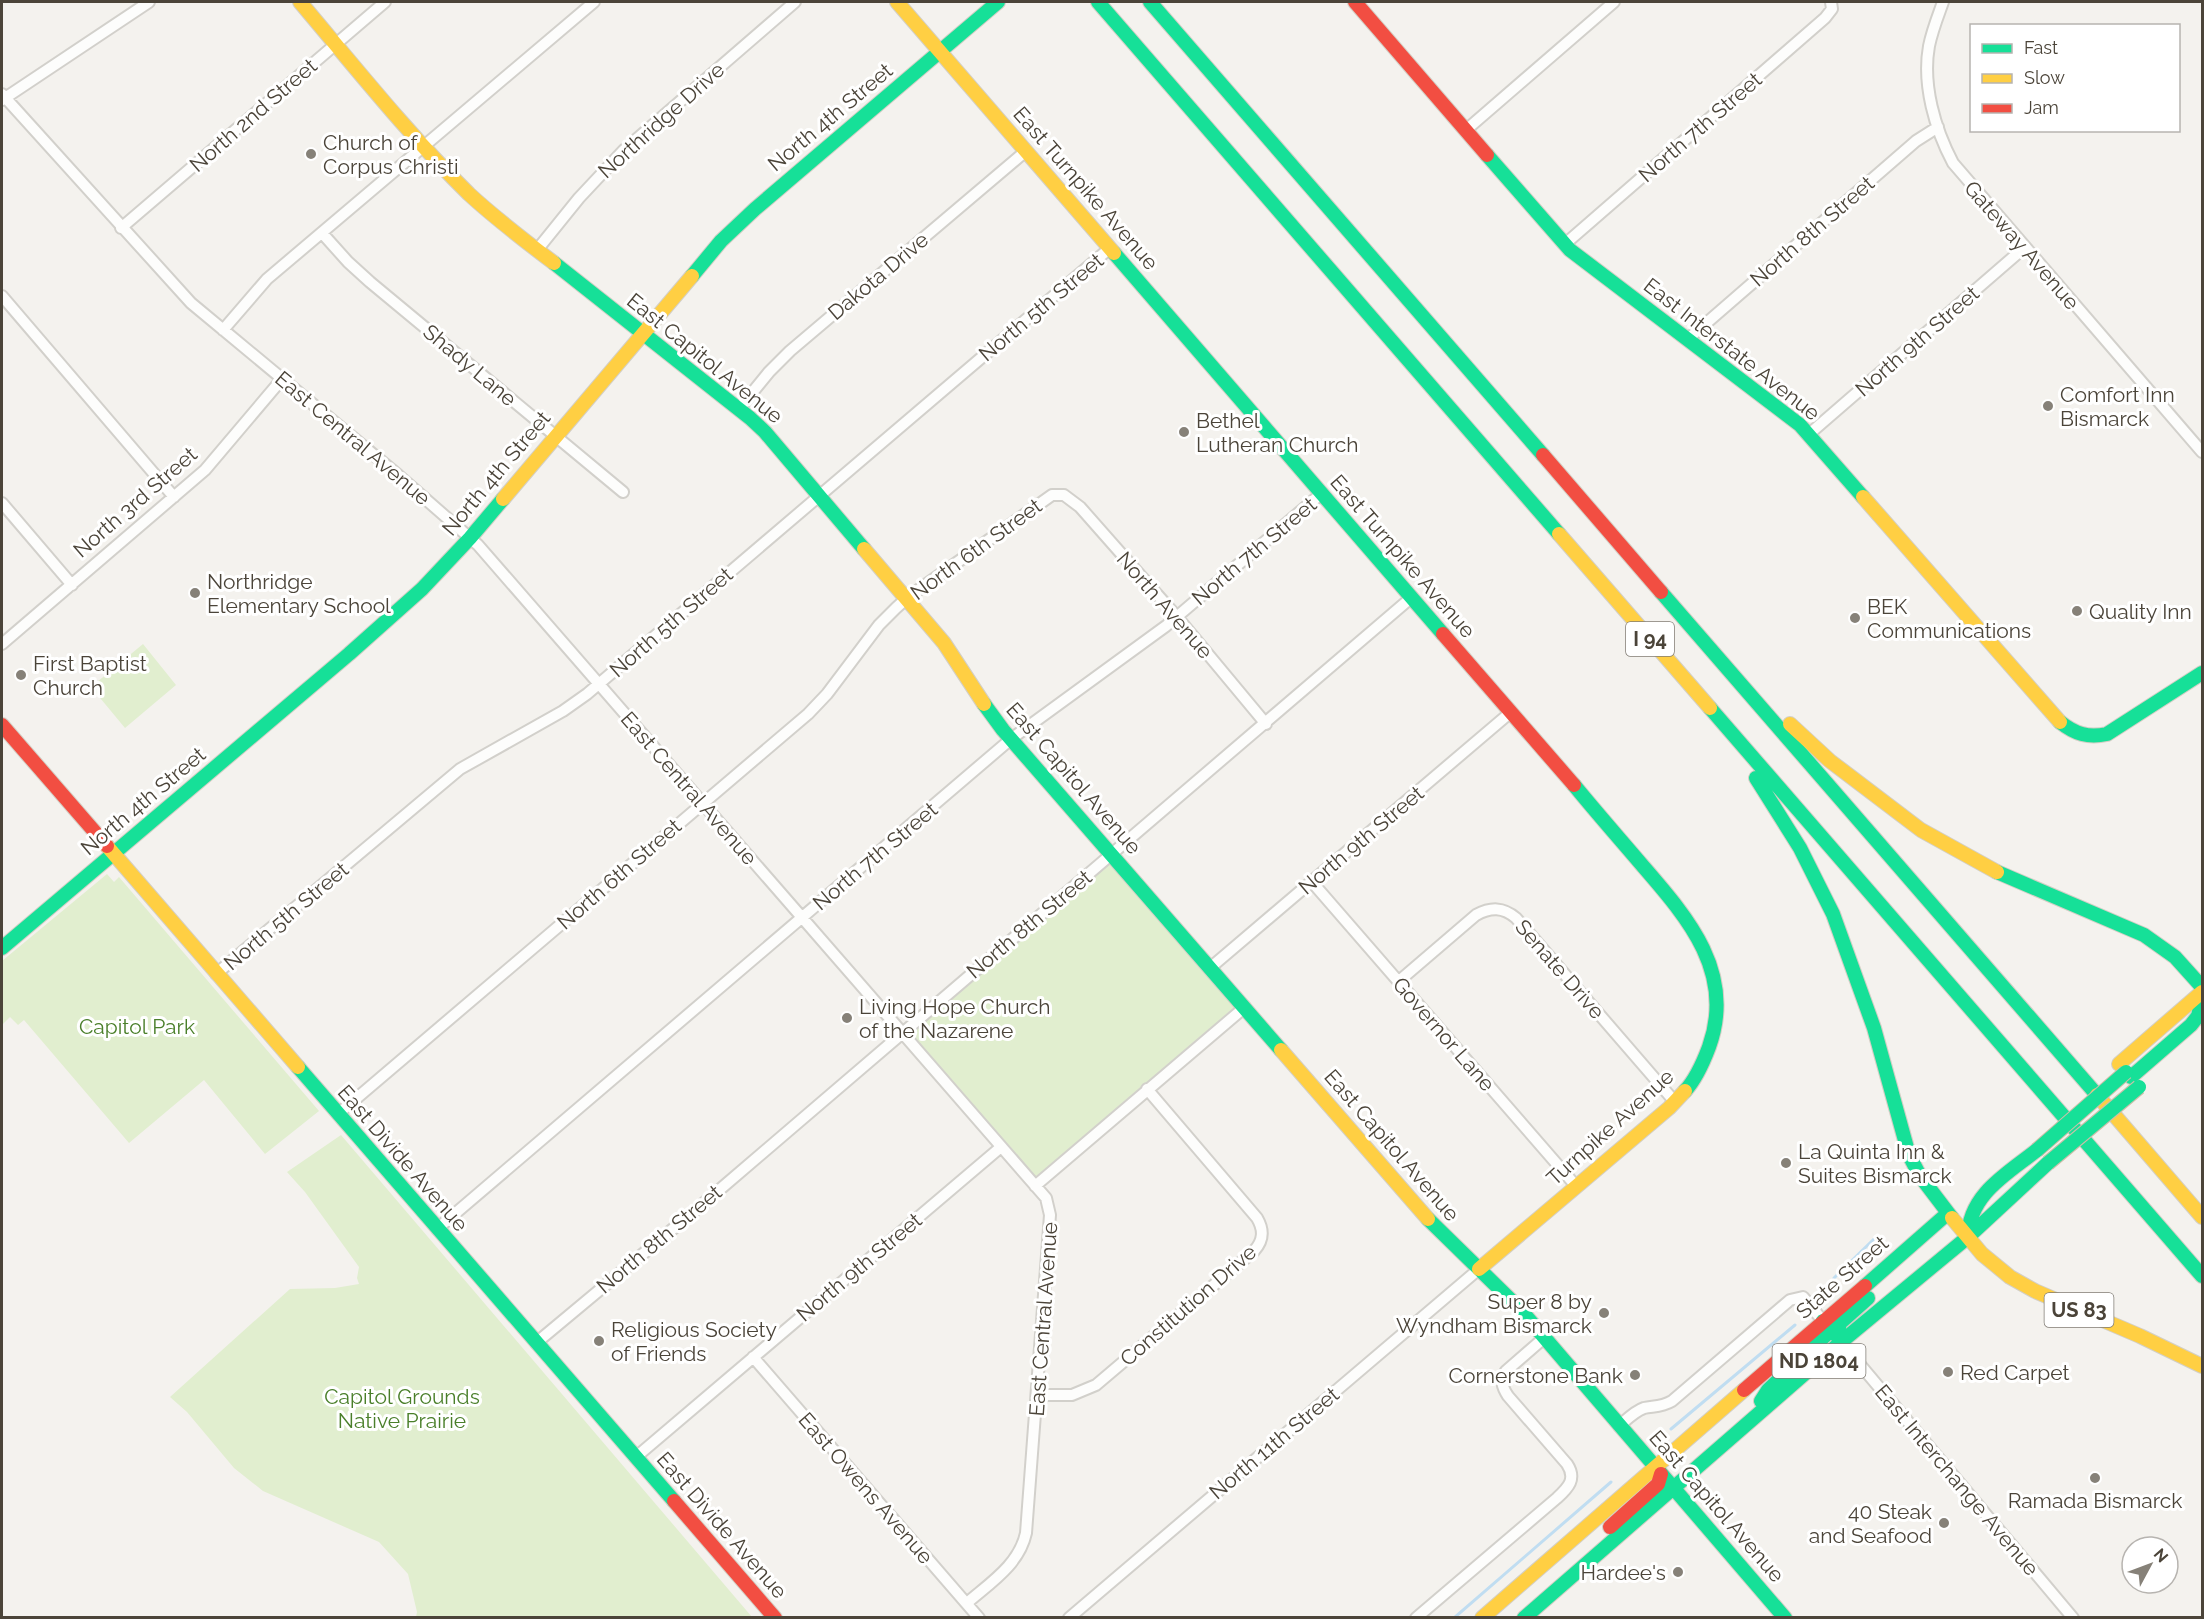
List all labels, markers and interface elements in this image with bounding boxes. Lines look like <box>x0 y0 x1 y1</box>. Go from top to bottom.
legend <box>1970 24 2180 132</box>
text: Fast <box>2024 37 2058 58</box>
street label: North 2nd Street <box>184 53 322 177</box>
street label: Northridge Drive <box>593 57 729 183</box>
street label: North 4th Street <box>763 58 897 176</box>
street label: North 7th Street <box>1633 67 1767 187</box>
text: Slow <box>2024 67 2065 88</box>
text: Jam <box>2024 97 2059 118</box>
street label: East Turnpike Avenue <box>1008 101 1164 275</box>
place label: Church of Corpus Christi <box>323 130 459 179</box>
marker: Church of Corpus Christi <box>304 147 318 161</box>
street label: North 8th Street <box>1745 170 1879 292</box>
street label: Gateway Avenue <box>1959 176 2085 314</box>
street label: Dakota Drive <box>823 227 933 325</box>
street label: North 5th Street <box>974 248 1108 366</box>
street label: East Interstate Avenue <box>1639 272 1825 426</box>
street label: North 9th Street <box>1850 280 1984 402</box>
street label: East Capitol Avenue <box>622 288 788 428</box>
street label: Shady Lane <box>418 319 522 411</box>
street label: East Central Avenue <box>270 366 436 510</box>
place label: Comfort Inn Bismarck <box>2060 382 2175 431</box>
marker: Comfort Inn Bismarck <box>2041 399 2055 413</box>
street label: North 4th Street <box>437 406 555 540</box>
place label: Bethel Lutheran Church <box>1196 408 1359 457</box>
marker: Bethel Lutheran Church <box>1177 425 1191 439</box>
street label: North 3rd Street <box>68 442 202 562</box>
street label: East Turnpike Avenue <box>1325 469 1481 643</box>
street label: North 7th Street <box>1187 492 1321 610</box>
street label: North 6th Street <box>906 493 1046 605</box>
street label: North Avenue <box>1112 546 1218 664</box>
street label: North 5th Street <box>604 562 738 682</box>
place label: Northridge Elementary School <box>207 569 391 618</box>
marker: Northridge Elementary School <box>188 586 202 600</box>
place label: BEK Communications <box>1867 594 2031 643</box>
place label: Quality Inn <box>2089 599 2192 624</box>
marker: Quality Inn <box>2070 604 2084 618</box>
marker: BEK Communications <box>1848 611 1862 625</box>
road number: I 94 <box>1626 622 1674 656</box>
place label: First Baptist Church <box>33 651 147 700</box>
marker: First Baptist Church <box>14 668 28 682</box>
street label: East Capitol Avenue <box>1001 697 1147 859</box>
street label: East Central Avenue <box>616 706 762 870</box>
street label: North 4th Street <box>76 742 210 860</box>
street label: North 9th Street <box>1293 780 1429 900</box>
street label: North 7th Street <box>808 797 942 915</box>
street label: North 6th Street <box>552 813 686 935</box>
street label: North 5th Street <box>219 857 353 975</box>
street label: North 8th Street <box>961 864 1097 984</box>
street label: Senate Drive <box>1510 914 1610 1024</box>
street label: Governor Lane <box>1388 972 1500 1096</box>
place label: Living Hope Church of the Nazarene <box>859 994 1051 1043</box>
marker: Living Hope Church of the Nazarene <box>840 1011 854 1025</box>
park label: Capitol Park <box>79 1014 195 1039</box>
street label: East Capitol Avenue <box>1319 1064 1465 1226</box>
street label: Turnpike Avenue <box>1541 1064 1679 1190</box>
street label: East Divide Avenue <box>333 1080 473 1236</box>
place label: La Quinta Inn & Suites Bismarck <box>1798 1139 1952 1188</box>
marker: La Quinta Inn & Suites Bismarck <box>1779 1156 1793 1170</box>
street label: North 8th Street <box>591 1179 727 1299</box>
street label: North 9th Street <box>791 1207 927 1327</box>
street label: East Central Avenue <box>1024 1221 1062 1417</box>
street label: State Street <box>1791 1230 1893 1324</box>
street label: Constitution Drive <box>1115 1239 1261 1371</box>
place label: Super 8 by Wyndham Bismarck <box>1396 1289 1592 1338</box>
road number: US 83 <box>2044 1293 2114 1327</box>
marker: Super 8 by Wyndham Bismarck <box>1597 1306 1611 1320</box>
place label: Religious Society of Friends <box>611 1317 777 1366</box>
marker: Religious Society of Friends <box>592 1334 606 1348</box>
road number: ND 1804 <box>1772 1344 1866 1378</box>
place label: Red Carpet <box>1960 1360 2070 1385</box>
place label: Cornerstone Bank <box>1449 1363 1623 1388</box>
marker: Red Carpet <box>1941 1365 1955 1379</box>
marker: Cornerstone Bank <box>1628 1368 1642 1382</box>
street label: East Interchange Avenue <box>1870 1379 2044 1581</box>
street label: North 11th Street <box>1204 1382 1344 1504</box>
park label: Capitol Grounds Native Prairie <box>324 1384 480 1433</box>
street label: East Owens Avenue <box>793 1407 939 1569</box>
street label: East Capitol Avenue <box>1644 1425 1790 1587</box>
street label: East Divide Avenue <box>652 1447 792 1603</box>
marker: Ramada Bismarck <box>2088 1471 2102 1485</box>
place label: Ramada Bismarck <box>2008 1488 2182 1513</box>
place label: 40 Steak and Seafood <box>1809 1499 1932 1548</box>
marker: 40 Steak and Seafood <box>1937 1516 1951 1530</box>
north arrow <box>2120 1535 2180 1595</box>
text: N <box>2150 1545 2172 1566</box>
place label: Hardee's <box>1581 1560 1666 1585</box>
marker: Hardee's <box>1671 1565 1685 1579</box>

